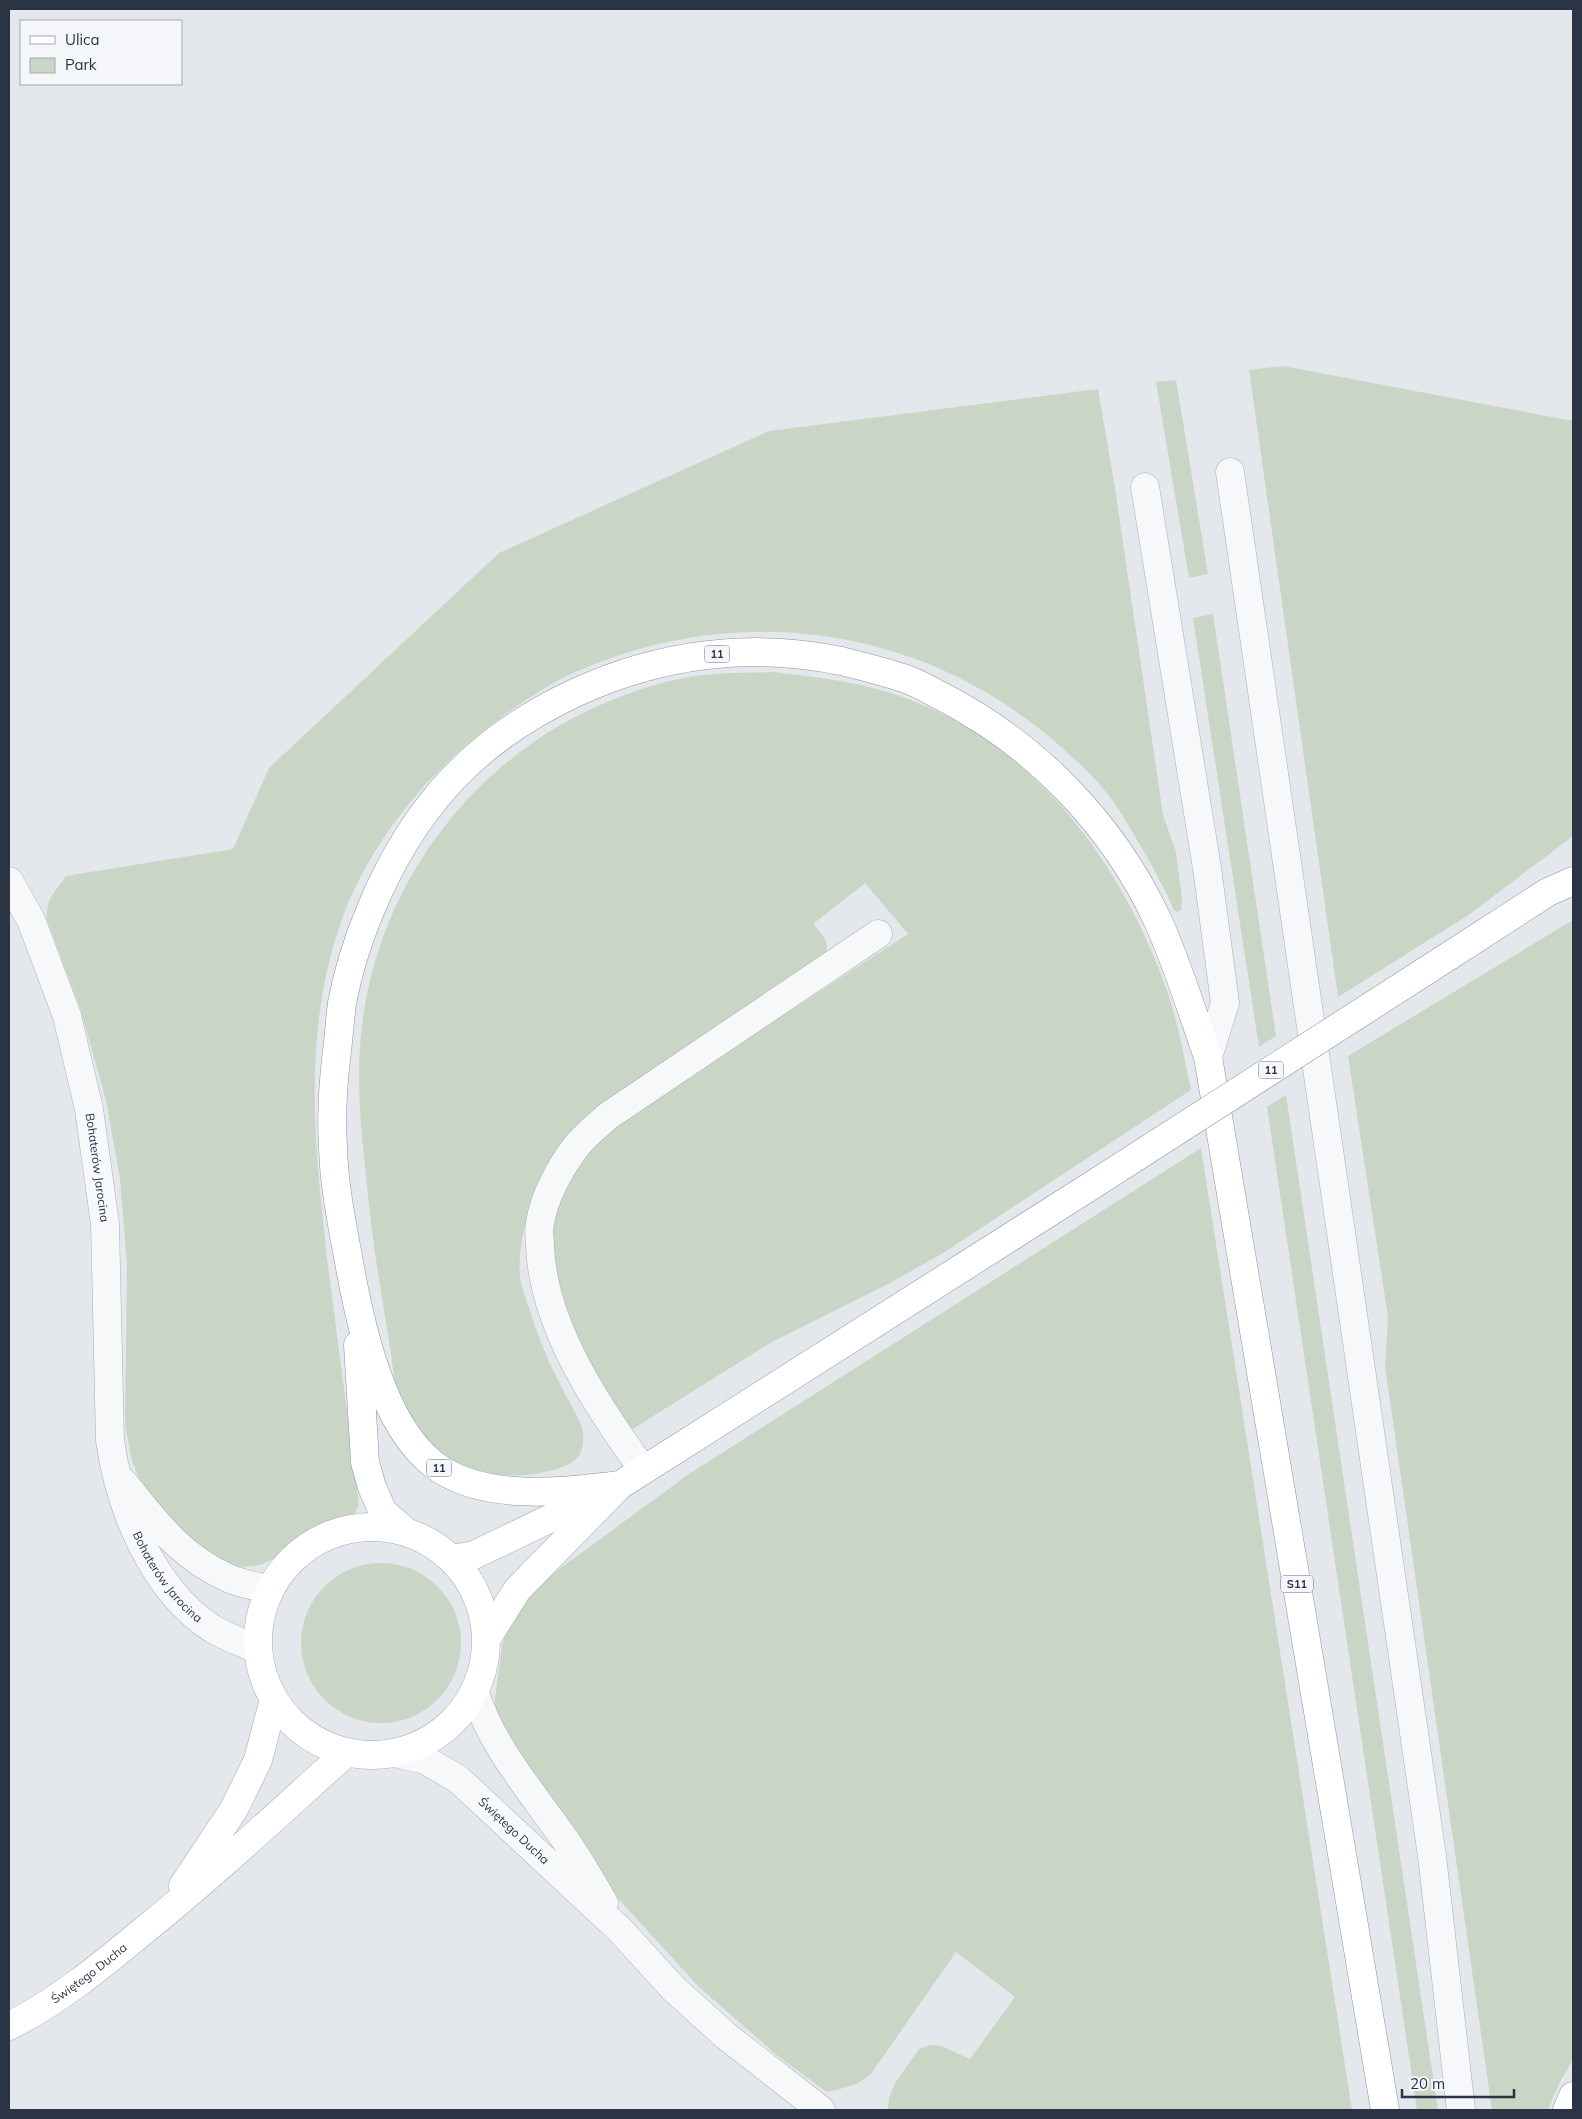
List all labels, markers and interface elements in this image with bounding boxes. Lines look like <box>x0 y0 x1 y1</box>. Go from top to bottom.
legend <box>20 20 182 85</box>
text: Ulica <box>65 30 99 49</box>
text: Park <box>65 55 97 74</box>
road number: 11 <box>704 646 730 662</box>
road number: 11 <box>1258 1062 1284 1078</box>
street label: Bohaterów Jarocina <box>83 1112 113 1223</box>
road number: 11 <box>426 1460 452 1476</box>
street label: Bohaterów Jarocina <box>130 1529 205 1625</box>
road number: S11 <box>1281 1576 1313 1592</box>
street label: Świętego Ducha <box>476 1794 553 1867</box>
street label: Świętego Ducha <box>48 1940 130 2007</box>
scale bar <box>1402 2066 1514 2098</box>
text: 20 m <box>1410 2074 1445 2093</box>

